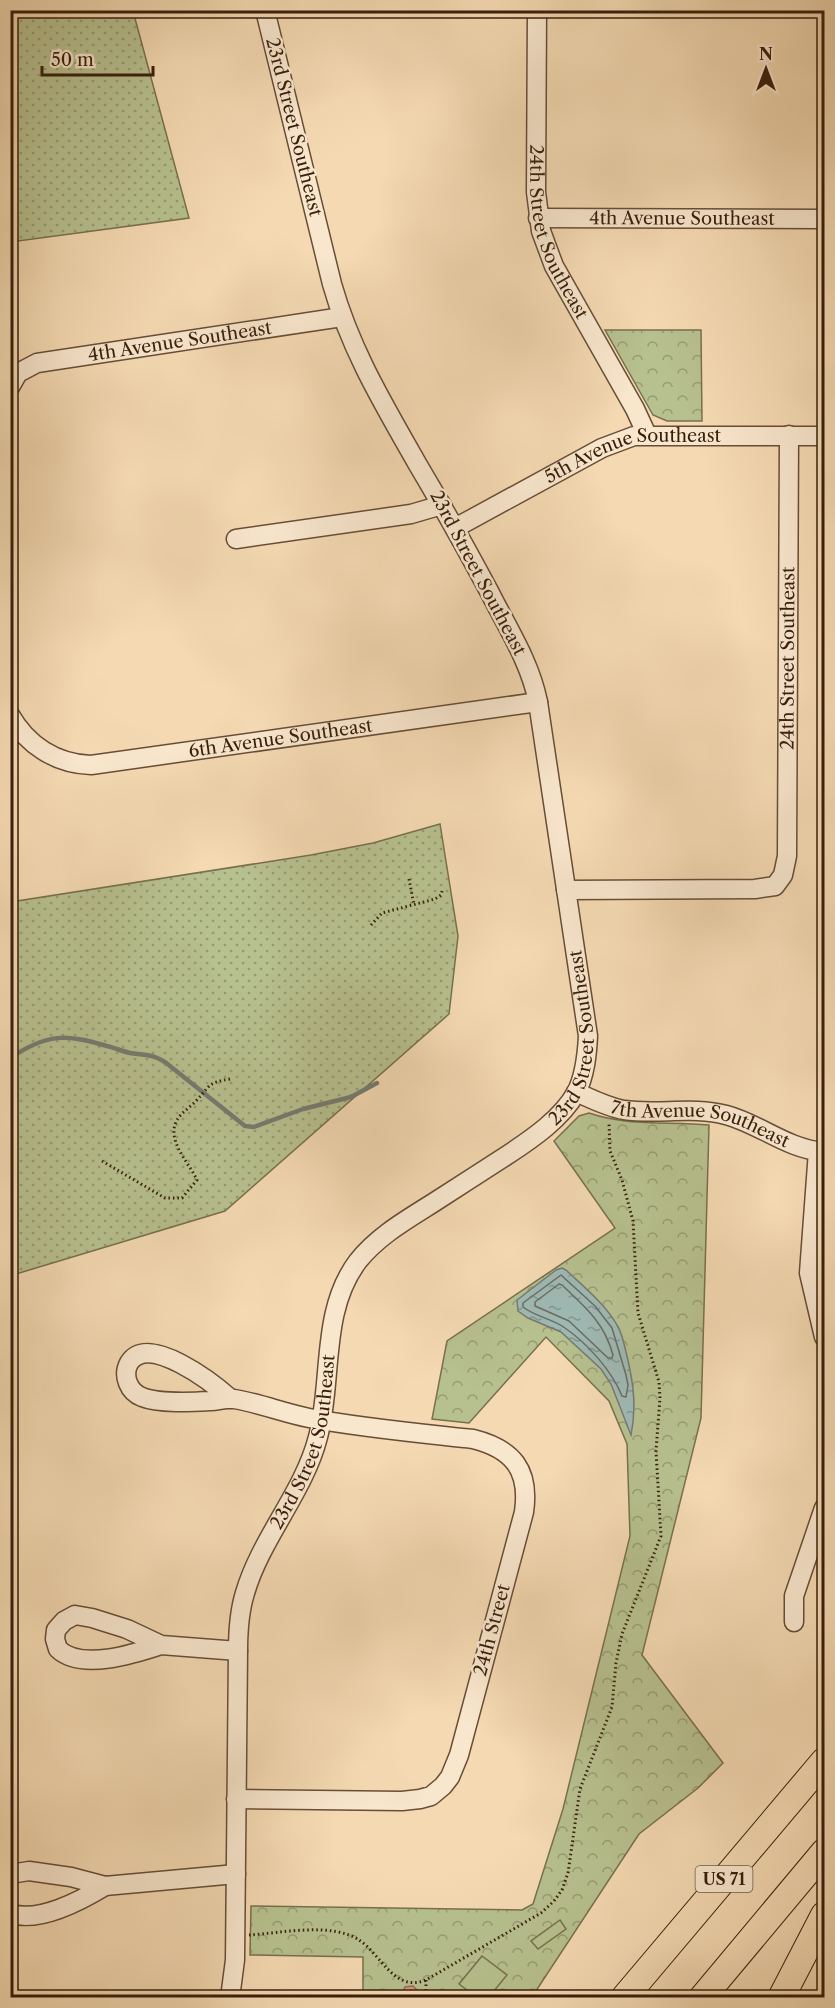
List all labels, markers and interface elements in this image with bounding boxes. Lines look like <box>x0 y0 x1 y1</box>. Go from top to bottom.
street label: 23rd Street Southeast <box>261 35 327 219</box>
scale bar <box>42 39 153 77</box>
north arrow <box>736 39 796 99</box>
text: N <box>759 44 773 64</box>
text: 50 m <box>51 49 94 71</box>
street label: 24th Street Southeast <box>525 144 593 323</box>
street label: 4th Avenue Southeast <box>589 207 775 230</box>
street label: 4th Avenue Southeast <box>87 317 274 366</box>
street label: 5th Avenue Southeast <box>541 425 721 488</box>
street label: 23rd Street Southeast <box>425 487 531 660</box>
street label: 24th Street Southeast <box>777 566 799 750</box>
street label: 6th Avenue Southeast <box>187 714 374 762</box>
street label: 23rd Street Southeast <box>544 948 599 1130</box>
street label: 7th Avenue Southeast <box>608 1096 793 1153</box>
street label: 23rd Street Southeast <box>266 1353 340 1533</box>
street label: 24th Street <box>469 1581 515 1678</box>
road number: US 71 <box>696 1866 752 1892</box>

